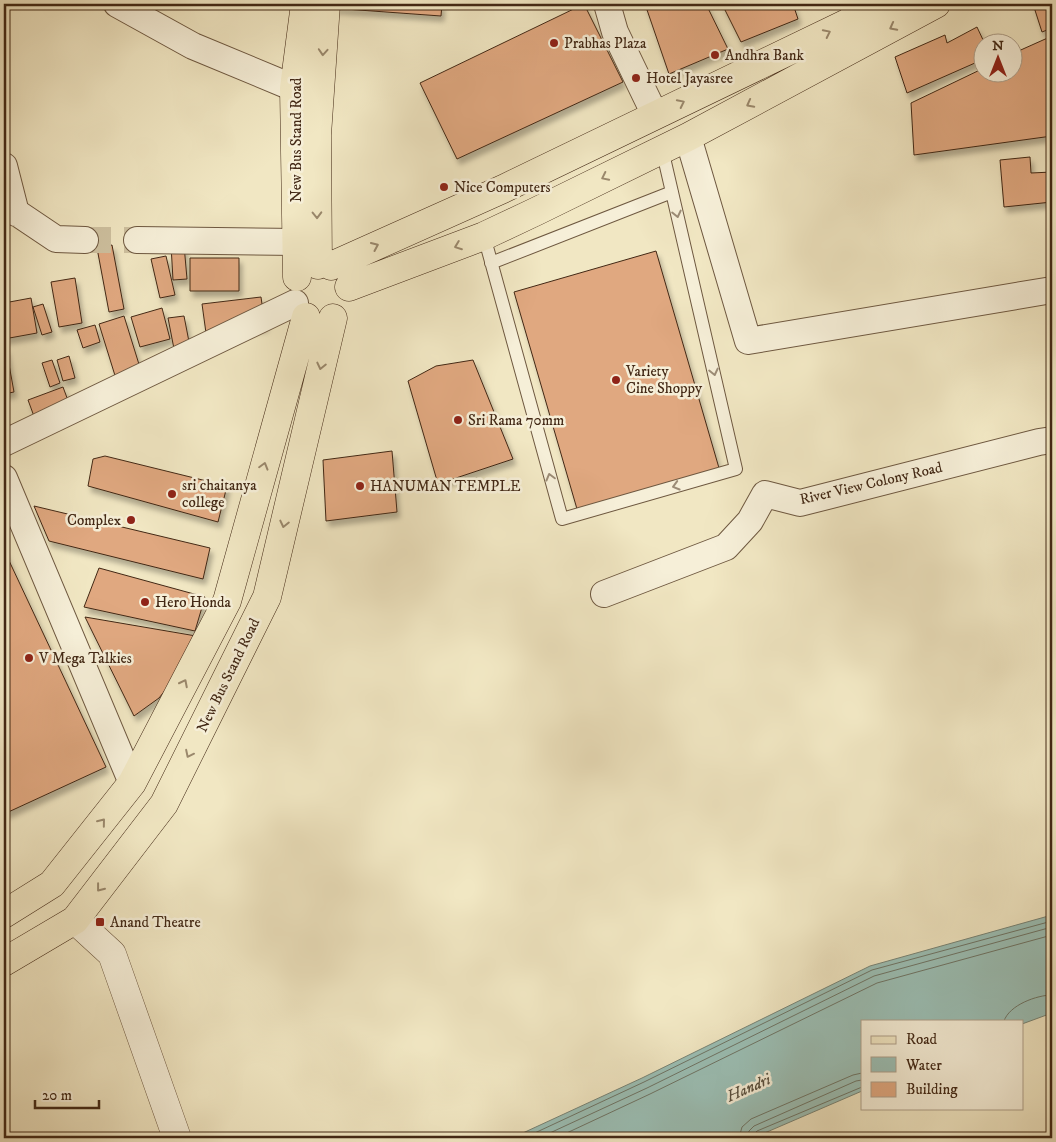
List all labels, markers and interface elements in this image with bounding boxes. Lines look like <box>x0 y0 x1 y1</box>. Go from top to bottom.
one-way arrow <box>889 21 898 31</box>
one-way arrow <box>822 28 831 39</box>
north arrow <box>974 32 1024 82</box>
place label: Prabhas Plaza <box>564 34 647 53</box>
marker: Prabhas Plaza <box>548 37 560 49</box>
text: N <box>992 37 1004 55</box>
place label: Andhra Bank <box>725 46 805 65</box>
one-way arrow <box>317 49 328 57</box>
marker: Andhra Bank <box>709 49 721 61</box>
place label: Hotel Jayasree <box>646 69 733 88</box>
marker: Hotel Jayasree <box>630 72 642 84</box>
street label: New Bus Stand Road <box>287 77 306 202</box>
one-way arrow <box>746 97 755 107</box>
one-way arrow <box>676 99 685 109</box>
one-way arrow <box>601 171 610 181</box>
place label: Nice Computers <box>454 178 551 197</box>
marker: Nice Computers <box>438 181 450 193</box>
one-way arrow <box>671 209 682 218</box>
one-way arrow <box>312 211 322 219</box>
one-way arrow <box>454 240 462 250</box>
one-way arrow <box>370 241 379 252</box>
one-way arrow <box>316 361 327 370</box>
place label: Variety Cine Shoppy <box>625 362 703 398</box>
one-way arrow <box>708 368 719 377</box>
marker: Variety Cine Shoppy <box>610 374 622 386</box>
place label: Sri Rama 70mm <box>468 411 564 430</box>
marker: Sri Rama 70mm <box>452 414 464 426</box>
street label: River View Colony Road <box>798 458 945 509</box>
one-way arrow <box>259 462 269 470</box>
one-way arrow <box>546 473 556 481</box>
place label: sri chaitanya college <box>182 476 257 512</box>
place label: HANUMAN TEMPLE <box>370 477 521 496</box>
marker: HANUMAN TEMPLE <box>354 480 366 492</box>
one-way arrow <box>672 481 681 491</box>
marker: sri chaitanya college <box>166 488 178 500</box>
place label: Complex <box>67 511 122 530</box>
marker: Complex <box>125 514 137 526</box>
one-way arrow <box>279 519 290 528</box>
place label: Hero Honda <box>155 593 232 612</box>
marker: Hero Honda <box>139 596 151 608</box>
street label: New Bus Stand Road <box>193 615 265 735</box>
place label: V Mega Talkies <box>38 649 132 668</box>
marker: V Mega Talkies <box>23 652 35 664</box>
one-way arrow <box>178 679 188 688</box>
one-way arrow <box>186 748 196 757</box>
one-way arrow <box>96 819 104 828</box>
one-way arrow <box>97 882 105 891</box>
place label: Anand Theatre <box>110 913 201 932</box>
marker: Anand Theatre <box>94 916 106 928</box>
legend <box>861 1020 1024 1110</box>
text: Road <box>906 1030 938 1049</box>
text: Water <box>905 1056 942 1075</box>
water label: Handri <box>722 1069 774 1107</box>
scale bar <box>35 1077 99 1109</box>
text: Building <box>906 1080 958 1099</box>
text: 20 m <box>42 1086 72 1105</box>

